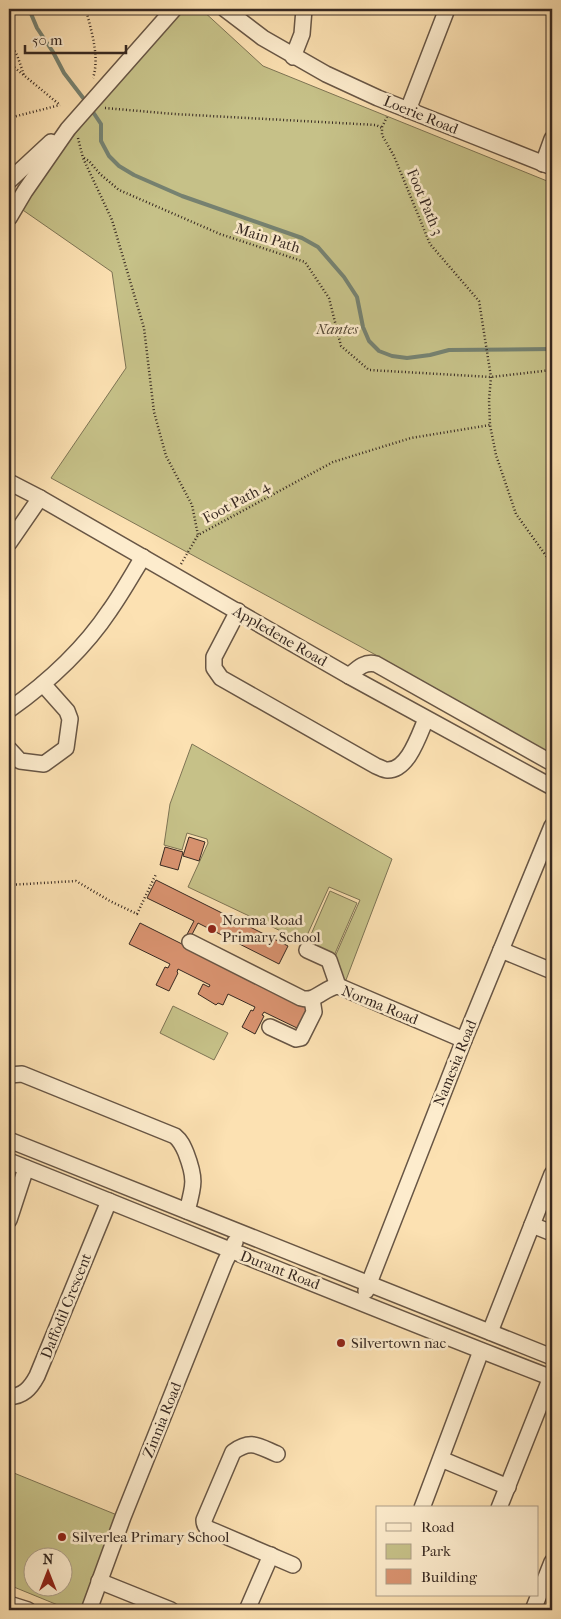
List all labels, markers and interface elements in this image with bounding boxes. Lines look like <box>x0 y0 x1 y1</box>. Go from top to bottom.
scale bar <box>25 22 126 54</box>
text: 50 m <box>32 31 63 49</box>
street label: Loerie Road <box>381 92 462 138</box>
street label: Foot Path 3 <box>403 166 447 238</box>
street label: Main Path <box>234 219 303 257</box>
park label: Nantes <box>315 320 359 338</box>
street label: Foot Path 4 <box>199 476 274 527</box>
street label: Appledene Road <box>229 601 331 671</box>
place label: Norma Road Primary School <box>222 911 321 946</box>
marker: Norma Road Primary School <box>206 923 218 935</box>
street label: Norma Road <box>339 981 422 1029</box>
street label: Namesia Road <box>430 1017 481 1109</box>
street label: Durant Road <box>238 1247 323 1294</box>
street label: Daffodil Crescent <box>37 1250 96 1361</box>
place label: Silvertown nac <box>351 1334 447 1352</box>
marker: Silvertown nac <box>335 1337 347 1349</box>
street label: Zinnia Road <box>139 1379 186 1460</box>
legend <box>376 1506 538 1596</box>
text: Road <box>421 1518 455 1536</box>
place label: Silverlea Primary School <box>72 1528 229 1546</box>
marker: Silverlea Primary School <box>56 1531 68 1543</box>
text: Park <box>421 1542 451 1560</box>
north arrow <box>22 1546 72 1596</box>
text: N <box>43 1551 54 1568</box>
text: Building <box>421 1568 478 1586</box>

